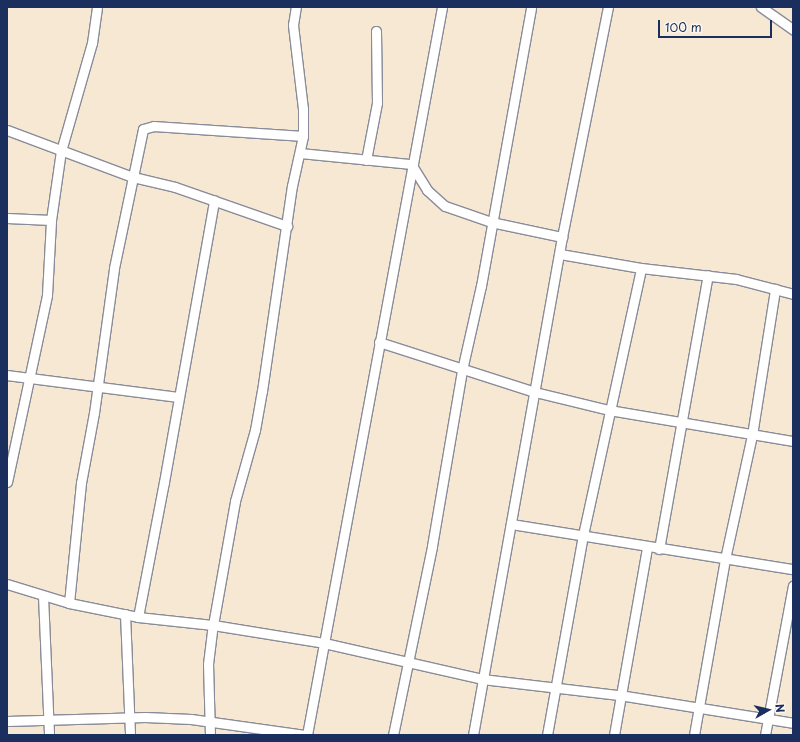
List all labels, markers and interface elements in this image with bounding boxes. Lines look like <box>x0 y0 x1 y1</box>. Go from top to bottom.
scale bar <box>660 12 774 38</box>
text: 100 m <box>665 18 702 36</box>
north arrow <box>748 690 788 730</box>
text: N <box>771 703 789 714</box>

